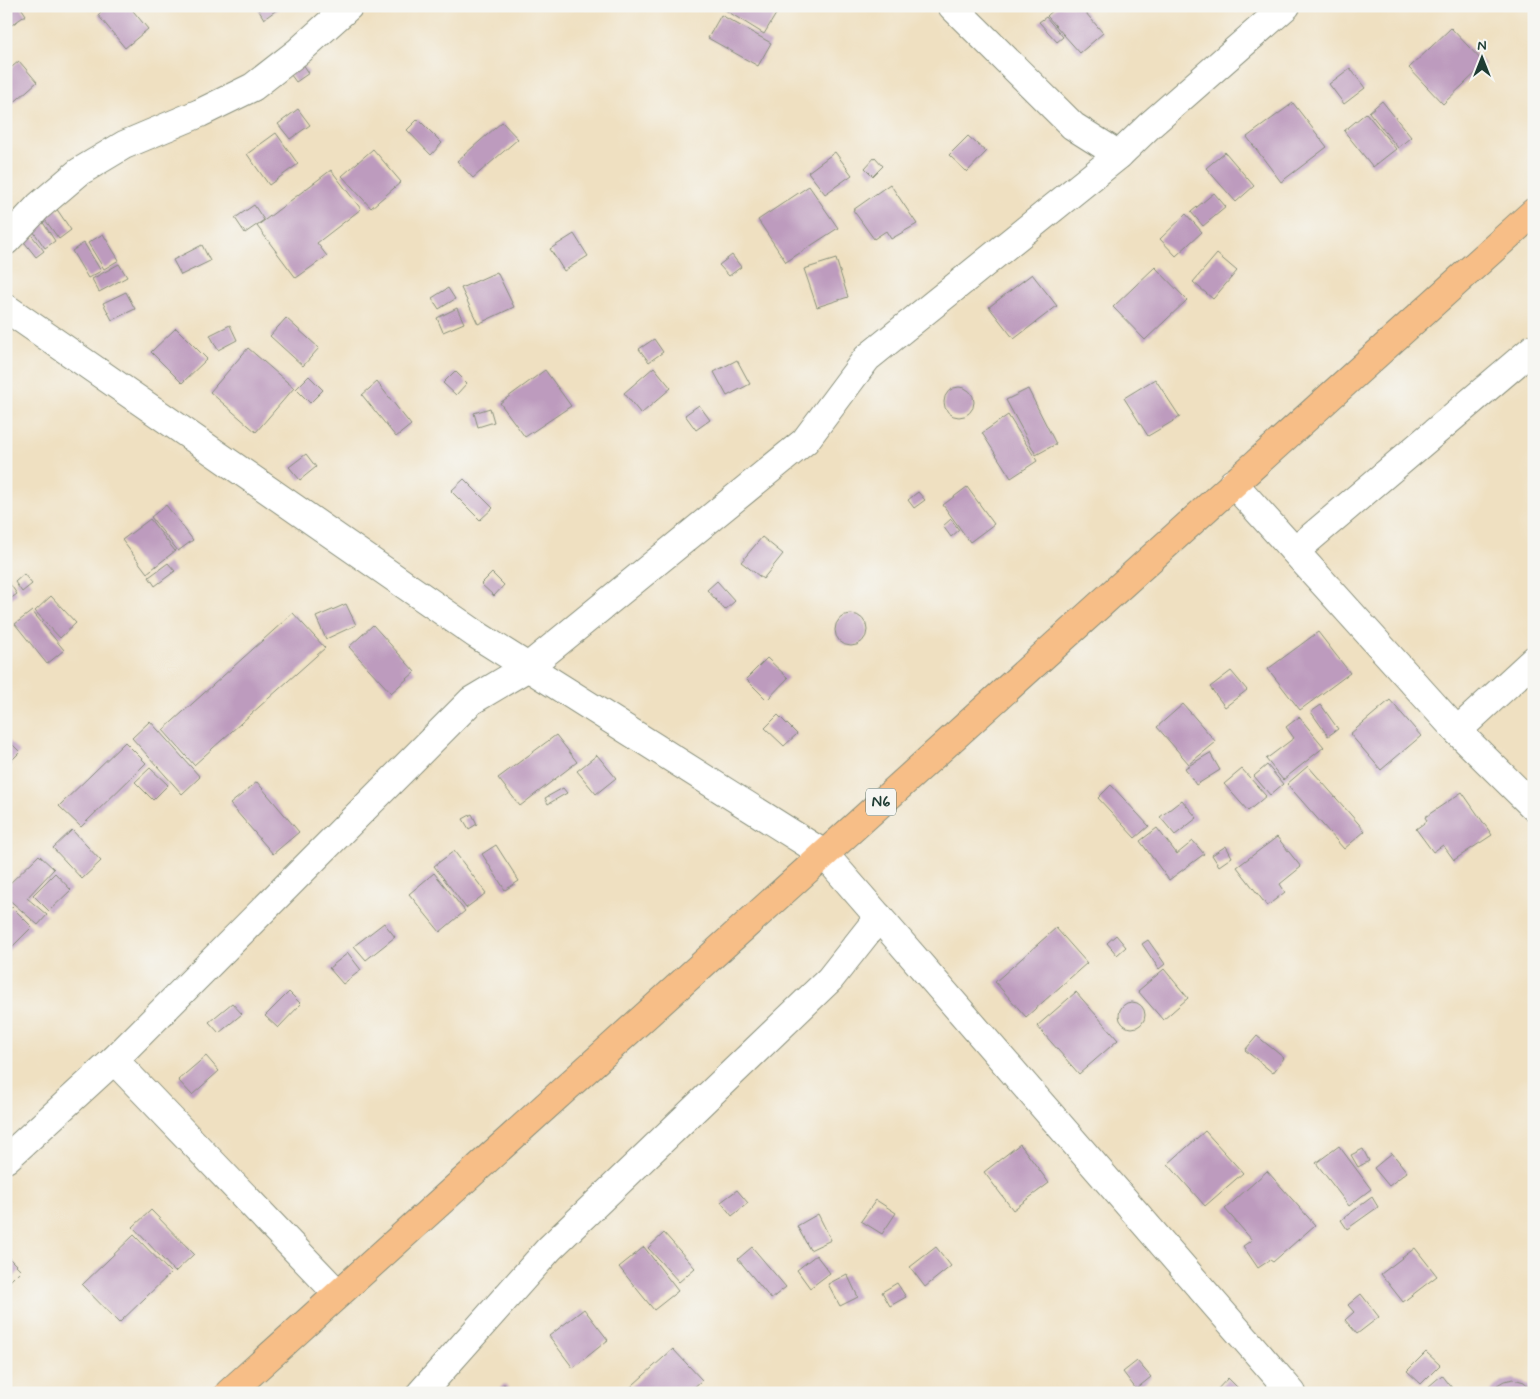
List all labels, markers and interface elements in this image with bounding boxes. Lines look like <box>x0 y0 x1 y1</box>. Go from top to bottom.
north arrow <box>1458 32 1508 82</box>
text: N <box>1477 37 1487 55</box>
road number: N6 <box>866 789 896 816</box>

